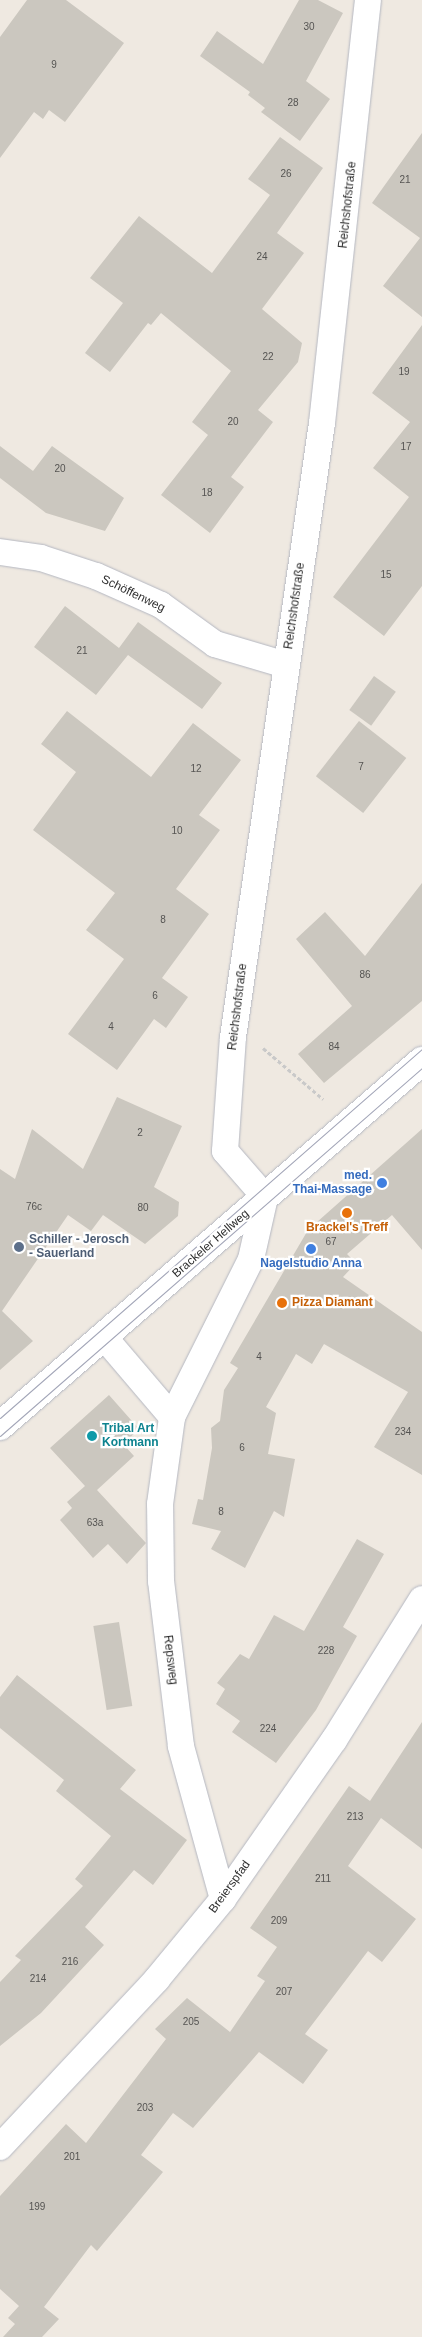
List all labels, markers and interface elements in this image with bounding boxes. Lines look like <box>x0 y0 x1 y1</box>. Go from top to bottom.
house number: 30 <box>303 21 315 33</box>
house number: 9 <box>51 59 57 71</box>
house number: 28 <box>287 97 299 109</box>
street label: Reichshofstraße <box>336 161 360 249</box>
house number: 26 <box>280 168 292 180</box>
house number: 21 <box>399 174 411 186</box>
house number: 24 <box>256 251 268 263</box>
house number: 22 <box>262 351 274 363</box>
house number: 19 <box>398 366 410 378</box>
house number: 20 <box>227 416 239 428</box>
house number: 17 <box>400 441 412 453</box>
house number: 20 <box>54 463 66 475</box>
house number: 18 <box>201 487 213 499</box>
street label: Reichshofstraße <box>282 562 308 650</box>
house number: 15 <box>380 569 392 581</box>
street label: Schöffenweg <box>99 572 167 616</box>
house number: 21 <box>76 645 88 657</box>
house number: 7 <box>358 761 364 773</box>
house number: 12 <box>190 763 202 775</box>
house number: 10 <box>171 825 183 837</box>
house number: 8 <box>160 914 166 926</box>
street label: Reichshofstraße <box>226 963 250 1051</box>
house number: 86 <box>359 969 371 981</box>
house number: 6 <box>152 990 158 1002</box>
house number: 4 <box>108 1021 114 1033</box>
house number: 84 <box>328 1041 340 1053</box>
house number: 2 <box>137 1127 143 1139</box>
place label: med. Thai-Massage <box>293 1169 372 1197</box>
marker: med. Thai-Massage <box>376 1177 388 1189</box>
house number: 76c <box>26 1201 42 1213</box>
house number: 80 <box>137 1202 149 1214</box>
street label: Brackeler Hellweg <box>170 1207 252 1281</box>
marker: Brackel's Treff <box>341 1207 353 1219</box>
place label: Brackel's Treff <box>306 1221 388 1235</box>
place label: Schiller - Jerosch - Sauerland <box>29 1233 129 1261</box>
house number: 67 <box>325 1236 337 1248</box>
marker: Schiller - Jerosch - Sauerland <box>13 1241 25 1253</box>
marker: Nagelstudio Anna <box>305 1243 317 1255</box>
place label: Nagelstudio Anna <box>260 1257 362 1271</box>
place label: Pizza Diamant <box>292 1296 373 1310</box>
marker: Pizza Diamant <box>276 1297 288 1309</box>
house number: 4 <box>256 1351 262 1363</box>
place label: Tribal Art Kortmann <box>102 1422 159 1450</box>
house number: 234 <box>395 1426 411 1438</box>
marker: Tribal Art Kortmann <box>86 1430 98 1442</box>
house number: 6 <box>239 1442 245 1454</box>
house number: 8 <box>218 1506 224 1518</box>
house number: 63a <box>87 1517 103 1529</box>
street label: Repsweg <box>160 1634 180 1686</box>
house number: 228 <box>318 1645 334 1657</box>
house number: 224 <box>260 1723 276 1735</box>
house number: 213 <box>347 1811 363 1823</box>
street label: Breierspfad <box>206 1858 254 1916</box>
house number: 211 <box>315 1873 331 1885</box>
house number: 209 <box>271 1915 287 1927</box>
house number: 216 <box>62 1956 78 1968</box>
house number: 214 <box>30 1973 46 1985</box>
house number: 207 <box>276 1986 292 1998</box>
house number: 205 <box>183 2016 199 2028</box>
house number: 203 <box>137 2102 153 2114</box>
house number: 201 <box>64 2151 80 2163</box>
house number: 199 <box>29 2201 45 2213</box>

